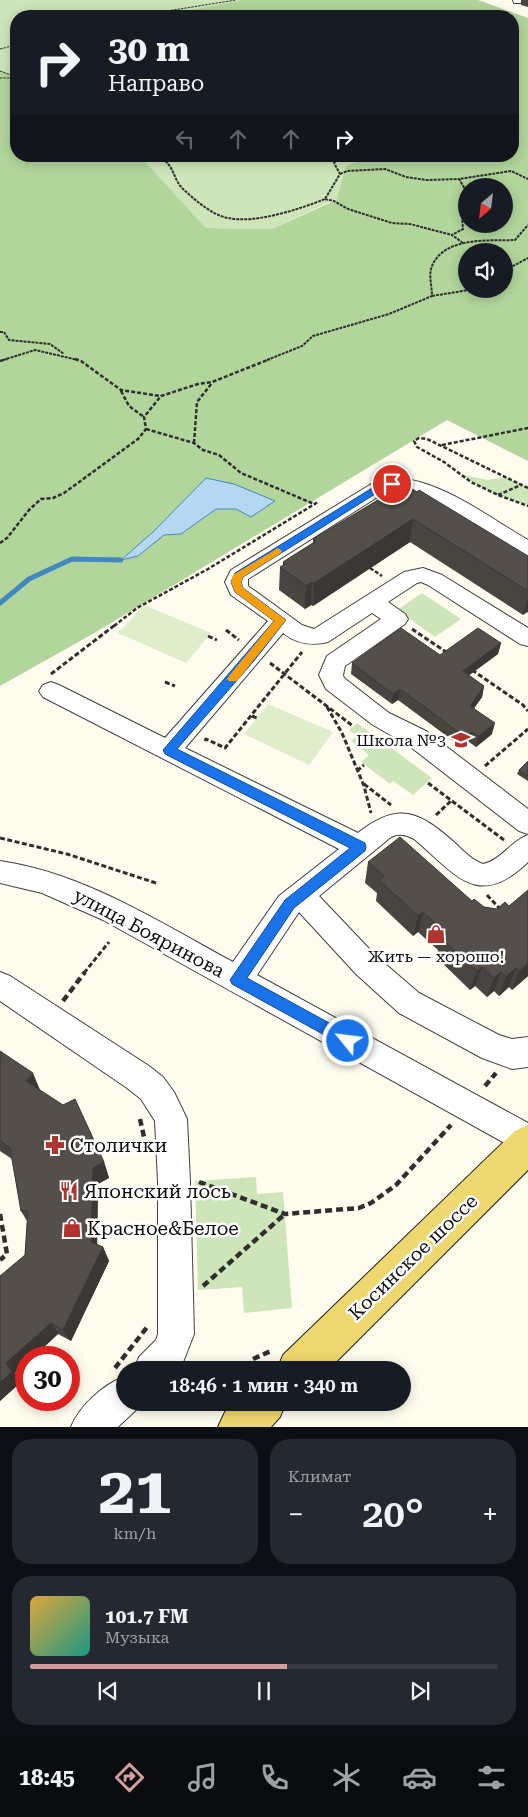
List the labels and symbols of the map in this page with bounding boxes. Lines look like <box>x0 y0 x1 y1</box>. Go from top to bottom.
north arrow <box>458 178 512 232</box>
pin <box>371 463 413 505</box>
school or university icon: Школа №3 <box>450 729 472 751</box>
place label: Школа №3 <box>356 731 446 750</box>
street label: улица Бояринова <box>70 883 229 983</box>
shop icon: Жить — хорошо! <box>425 923 447 945</box>
place label: Жить — хорошо! <box>368 947 504 966</box>
position arrow <box>321 1014 373 1066</box>
pharmacy icon: Столички <box>44 1134 66 1156</box>
place label: Столички <box>70 1134 167 1157</box>
restaurant icon: Японский лось <box>58 1180 80 1202</box>
place label: Японский лось <box>84 1180 231 1203</box>
street label: Косинское шоссе <box>344 1190 482 1324</box>
shop icon: Красное&Белое <box>61 1217 83 1239</box>
place label: Красное&Белое <box>87 1217 239 1240</box>
speed limit sign: 30 <box>15 1346 80 1411</box>

